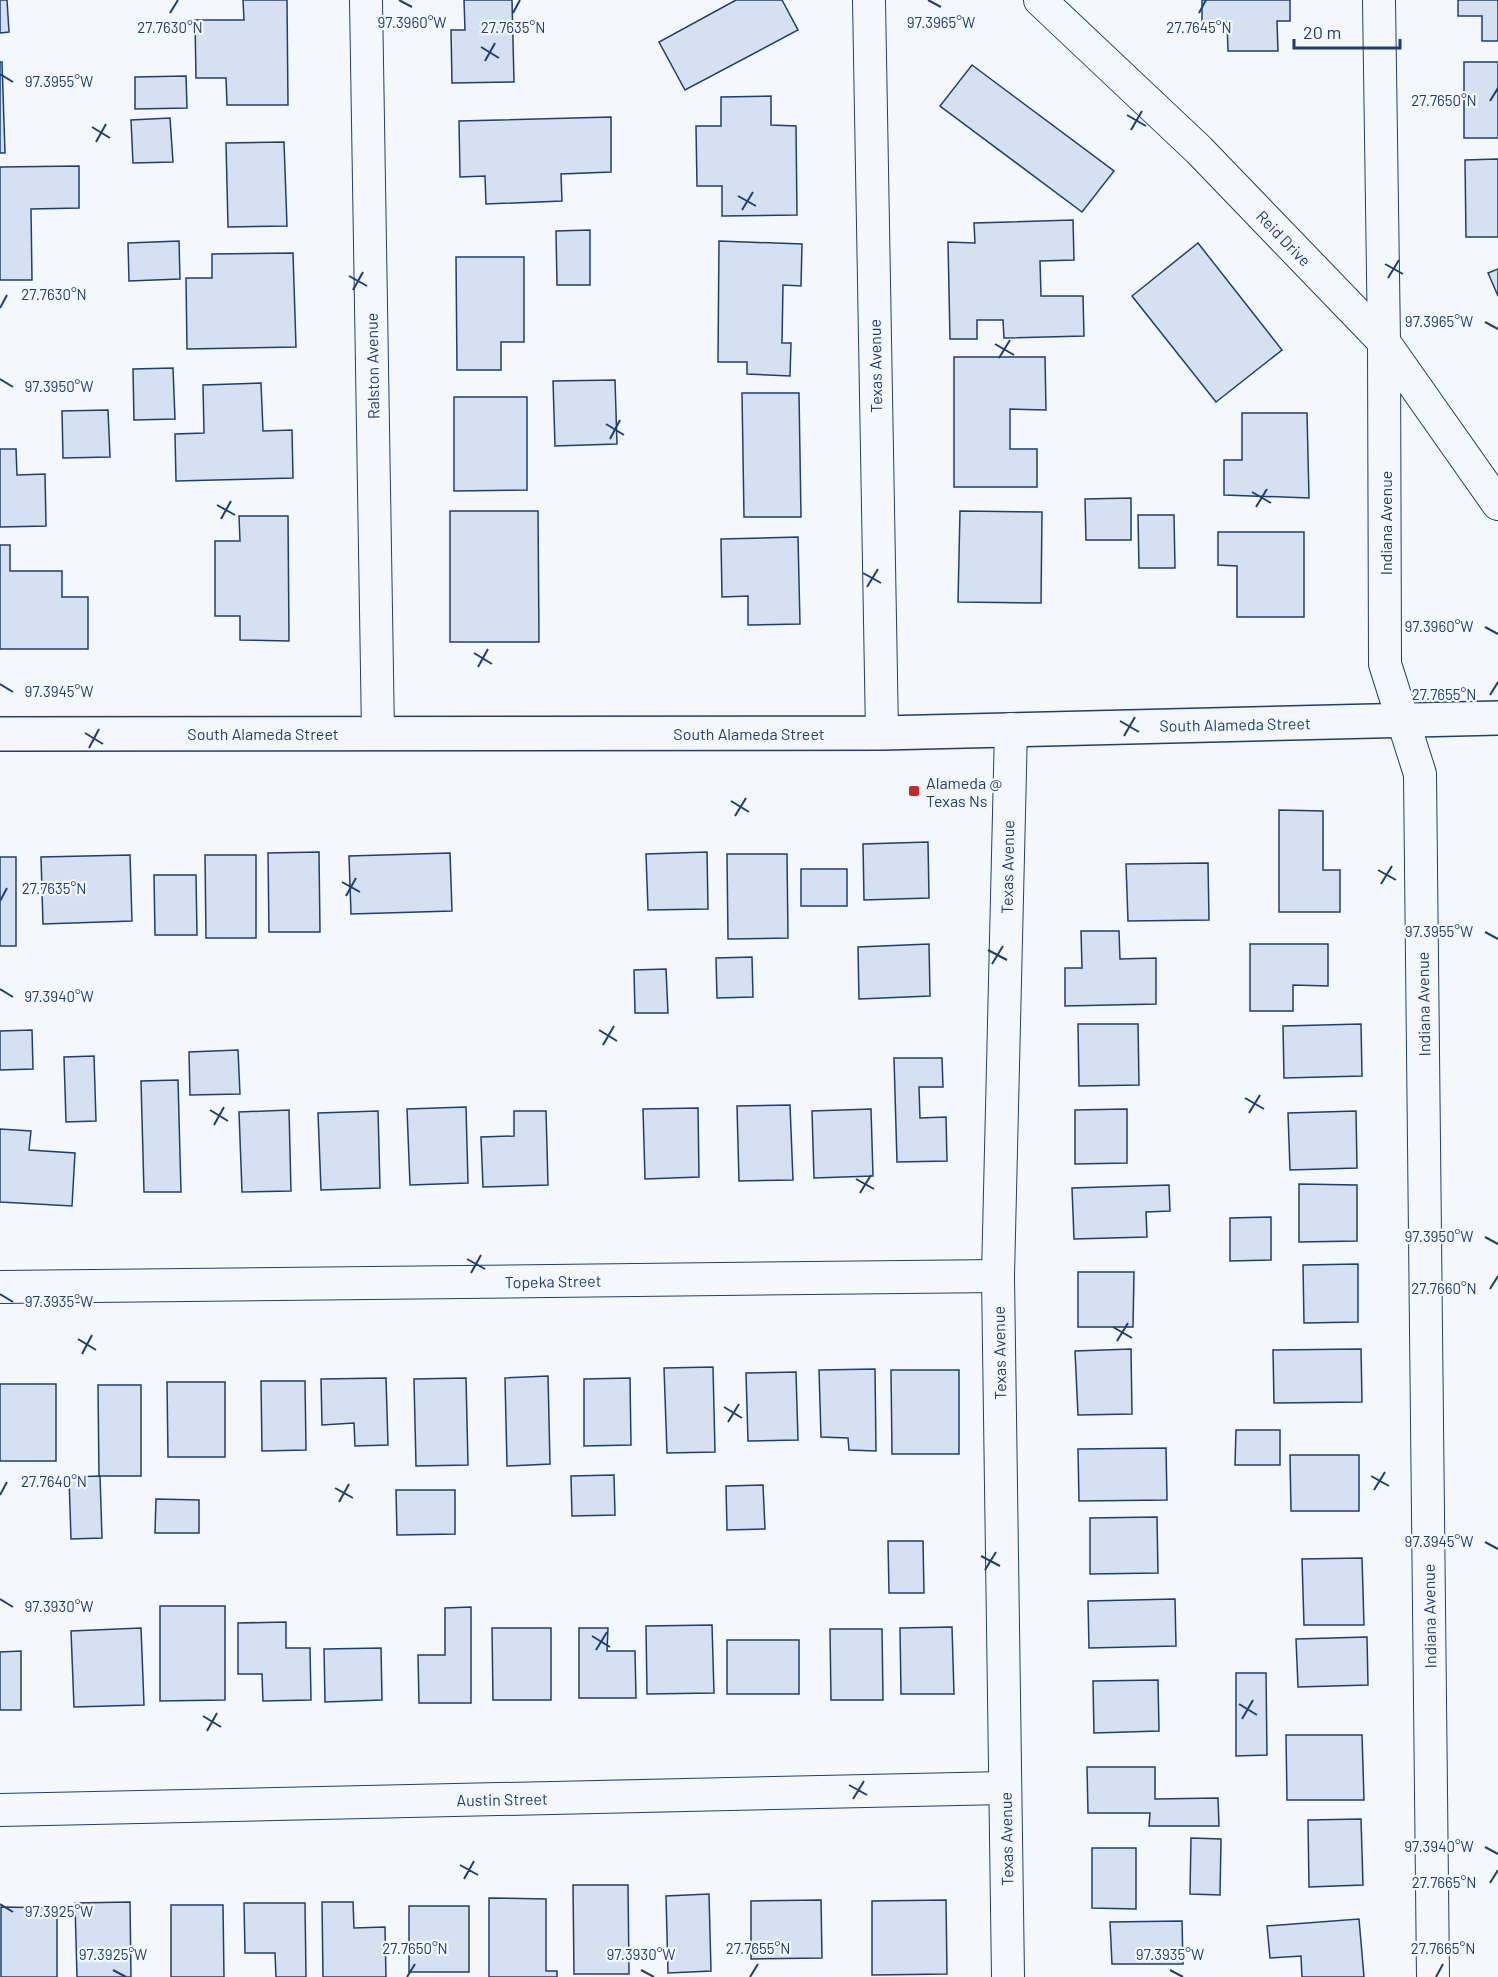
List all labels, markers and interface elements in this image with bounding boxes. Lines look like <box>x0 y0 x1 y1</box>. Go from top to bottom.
scale bar <box>1294 12 1400 50</box>
text: 97.3960°W <box>377 13 447 31</box>
text: 97.3965°W <box>907 13 975 31</box>
text: 27.7630°N <box>137 18 203 36</box>
text: 27.7635°N <box>481 18 545 36</box>
text: 27.7645°N <box>1166 18 1232 36</box>
text: 20 m <box>1303 21 1341 43</box>
text: 97.3955°W <box>25 72 93 90</box>
text: 27.7650°N <box>1411 91 1477 109</box>
street label: Reid Drive <box>1253 206 1315 270</box>
text: 27.7630°N <box>21 285 87 303</box>
text: 97.3965°W <box>1405 312 1473 330</box>
street label: Ralston Avenue <box>362 313 382 419</box>
street label: Texas Avenue <box>865 319 885 413</box>
text: 97.3950°W <box>24 377 94 395</box>
street label: Indiana Avenue <box>1376 471 1395 575</box>
text: 97.3960°W <box>1404 617 1474 635</box>
text: 97.3945°W <box>25 682 93 700</box>
text: 27.7655°N <box>1412 685 1476 703</box>
street label: South Alameda Street <box>1159 713 1311 735</box>
street label: South Alameda Street <box>187 724 339 743</box>
street label: South Alameda Street <box>673 724 825 743</box>
place label: Alameda @ Texas Ns <box>926 773 1003 810</box>
marker: Alameda @ Texas Ns <box>907 784 921 798</box>
street label: Texas Avenue <box>997 820 1017 914</box>
text: 27.7635°N <box>22 879 86 897</box>
text: 97.3955°W <box>1405 922 1473 940</box>
street label: Indiana Avenue <box>1413 952 1433 1056</box>
text: 97.3940°W <box>24 987 94 1005</box>
text: 97.3950°W <box>1404 1227 1474 1245</box>
street label: Topeka Street <box>504 1271 602 1291</box>
text: 27.7660°N <box>1411 1279 1477 1297</box>
text: 97.3935°W <box>25 1292 93 1310</box>
street label: Texas Avenue <box>989 1306 1009 1400</box>
text: 27.7640°N <box>21 1472 87 1490</box>
text: 97.3945°W <box>1405 1532 1473 1550</box>
street label: Indiana Avenue <box>1419 1564 1439 1668</box>
text: 97.3930°W <box>24 1597 94 1615</box>
street label: Austin Street <box>456 1789 548 1809</box>
street label: Texas Avenue <box>996 1792 1016 1886</box>
text: 97.3940°W <box>1404 1837 1474 1855</box>
text: 27.7665°N <box>1412 1873 1476 1891</box>
text: 97.3925°W <box>25 1902 93 1920</box>
text: 27.7650°N <box>382 1939 448 1957</box>
text: 27.7655°N <box>726 1939 790 1957</box>
text: 27.7665°N <box>1411 1939 1475 1957</box>
text: 97.3925°W <box>79 1945 147 1963</box>
text: 97.3930°W <box>606 1945 676 1963</box>
text: 97.3935°W <box>1136 1945 1204 1963</box>

